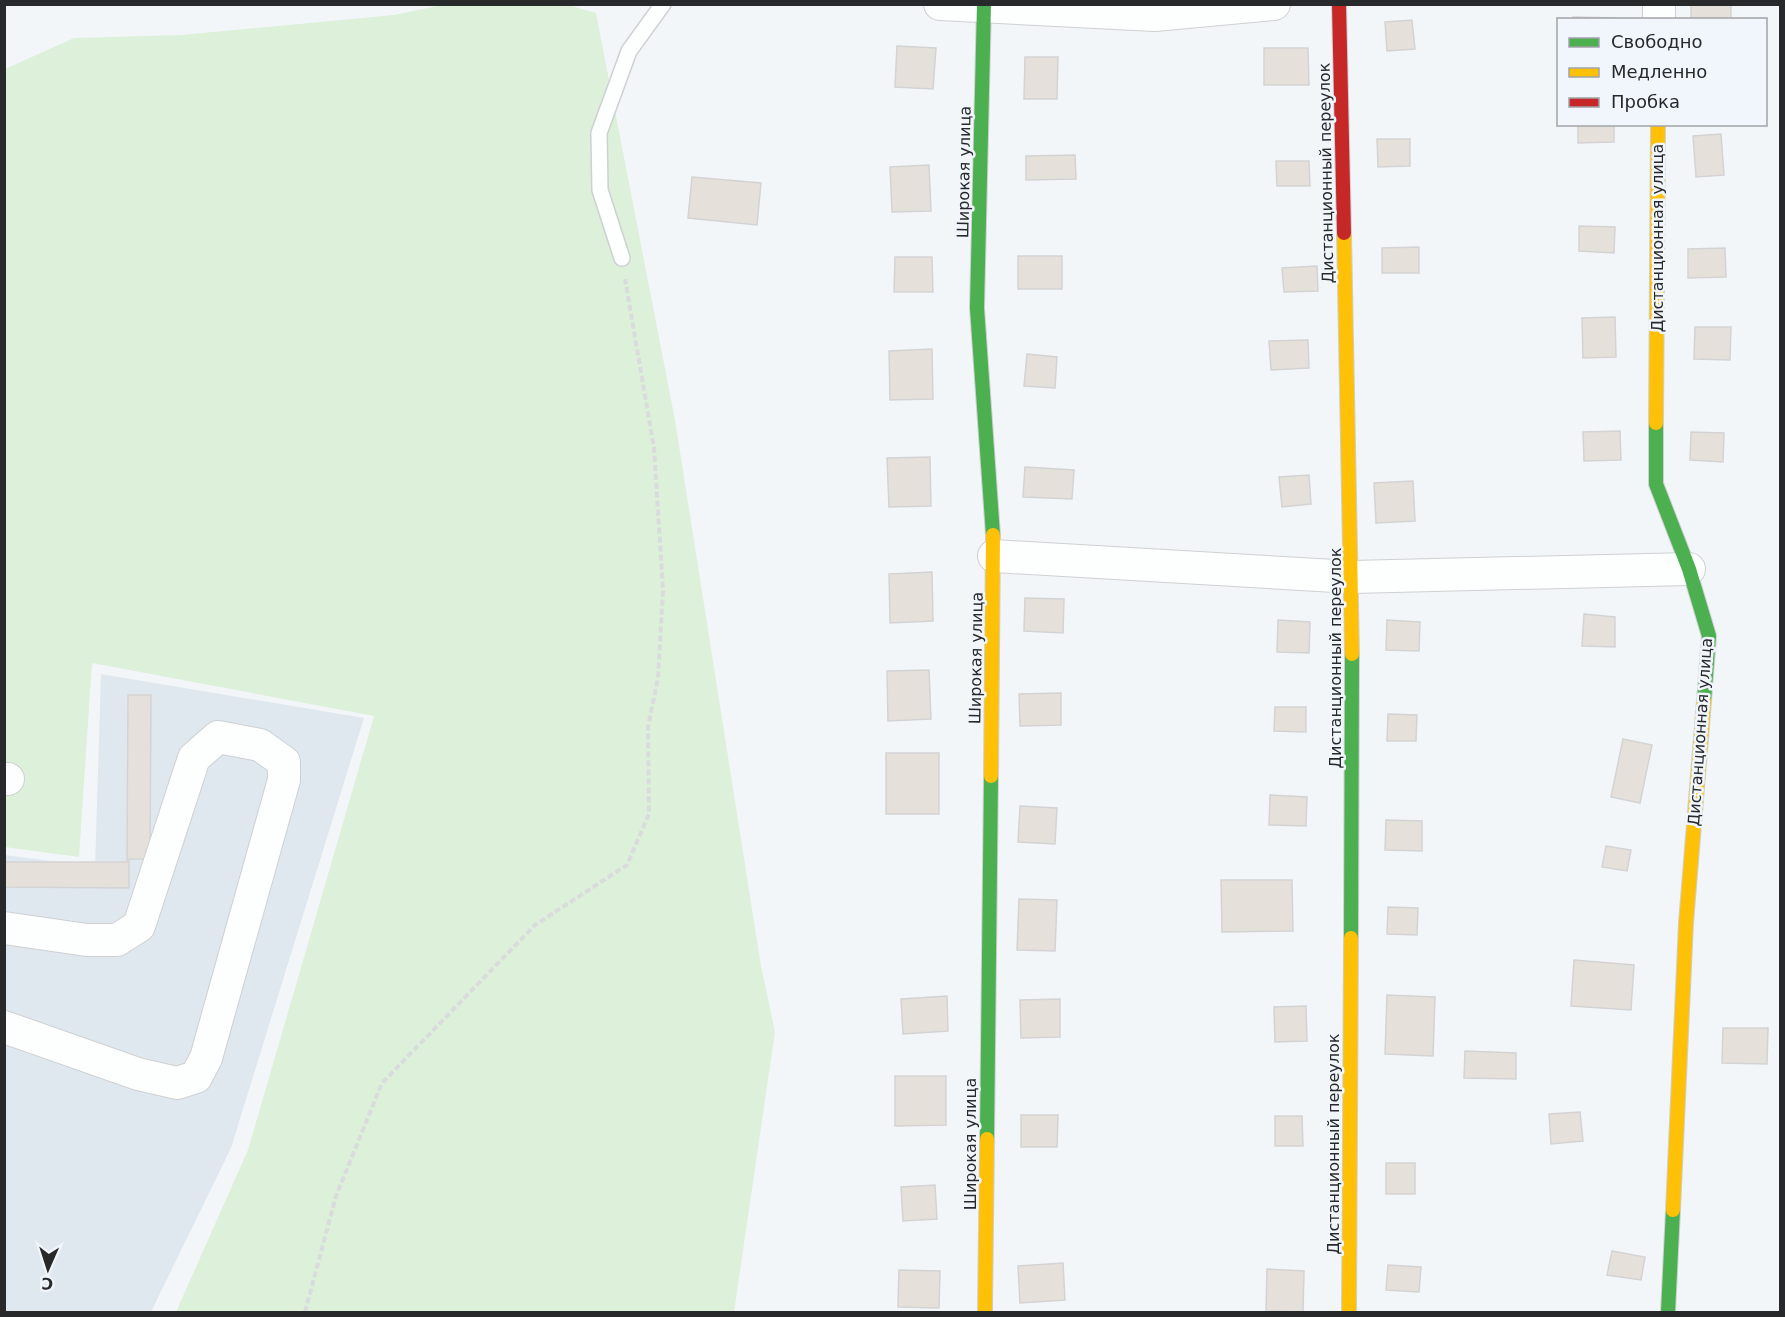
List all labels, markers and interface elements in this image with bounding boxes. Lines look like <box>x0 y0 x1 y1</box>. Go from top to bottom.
legend <box>1557 18 1767 126</box>
text: Свободно <box>1611 31 1703 52</box>
text: Медленно <box>1611 61 1707 82</box>
street label: Дистанционный переулок <box>1315 62 1337 284</box>
text: Пробка <box>1611 91 1680 112</box>
street label: Широкая улица <box>953 106 975 238</box>
street label: Дистанционная улица <box>1648 144 1667 332</box>
street label: Дистанционный переулок <box>1326 547 1345 768</box>
street label: Широкая улица <box>965 592 987 724</box>
street label: Дистанционная улица <box>1684 637 1716 827</box>
street label: Дистанционный переулок <box>1324 1033 1343 1254</box>
street label: Широкая улица <box>961 1078 980 1210</box>
north arrow <box>18 1239 78 1299</box>
text: С <box>41 1274 54 1293</box>

